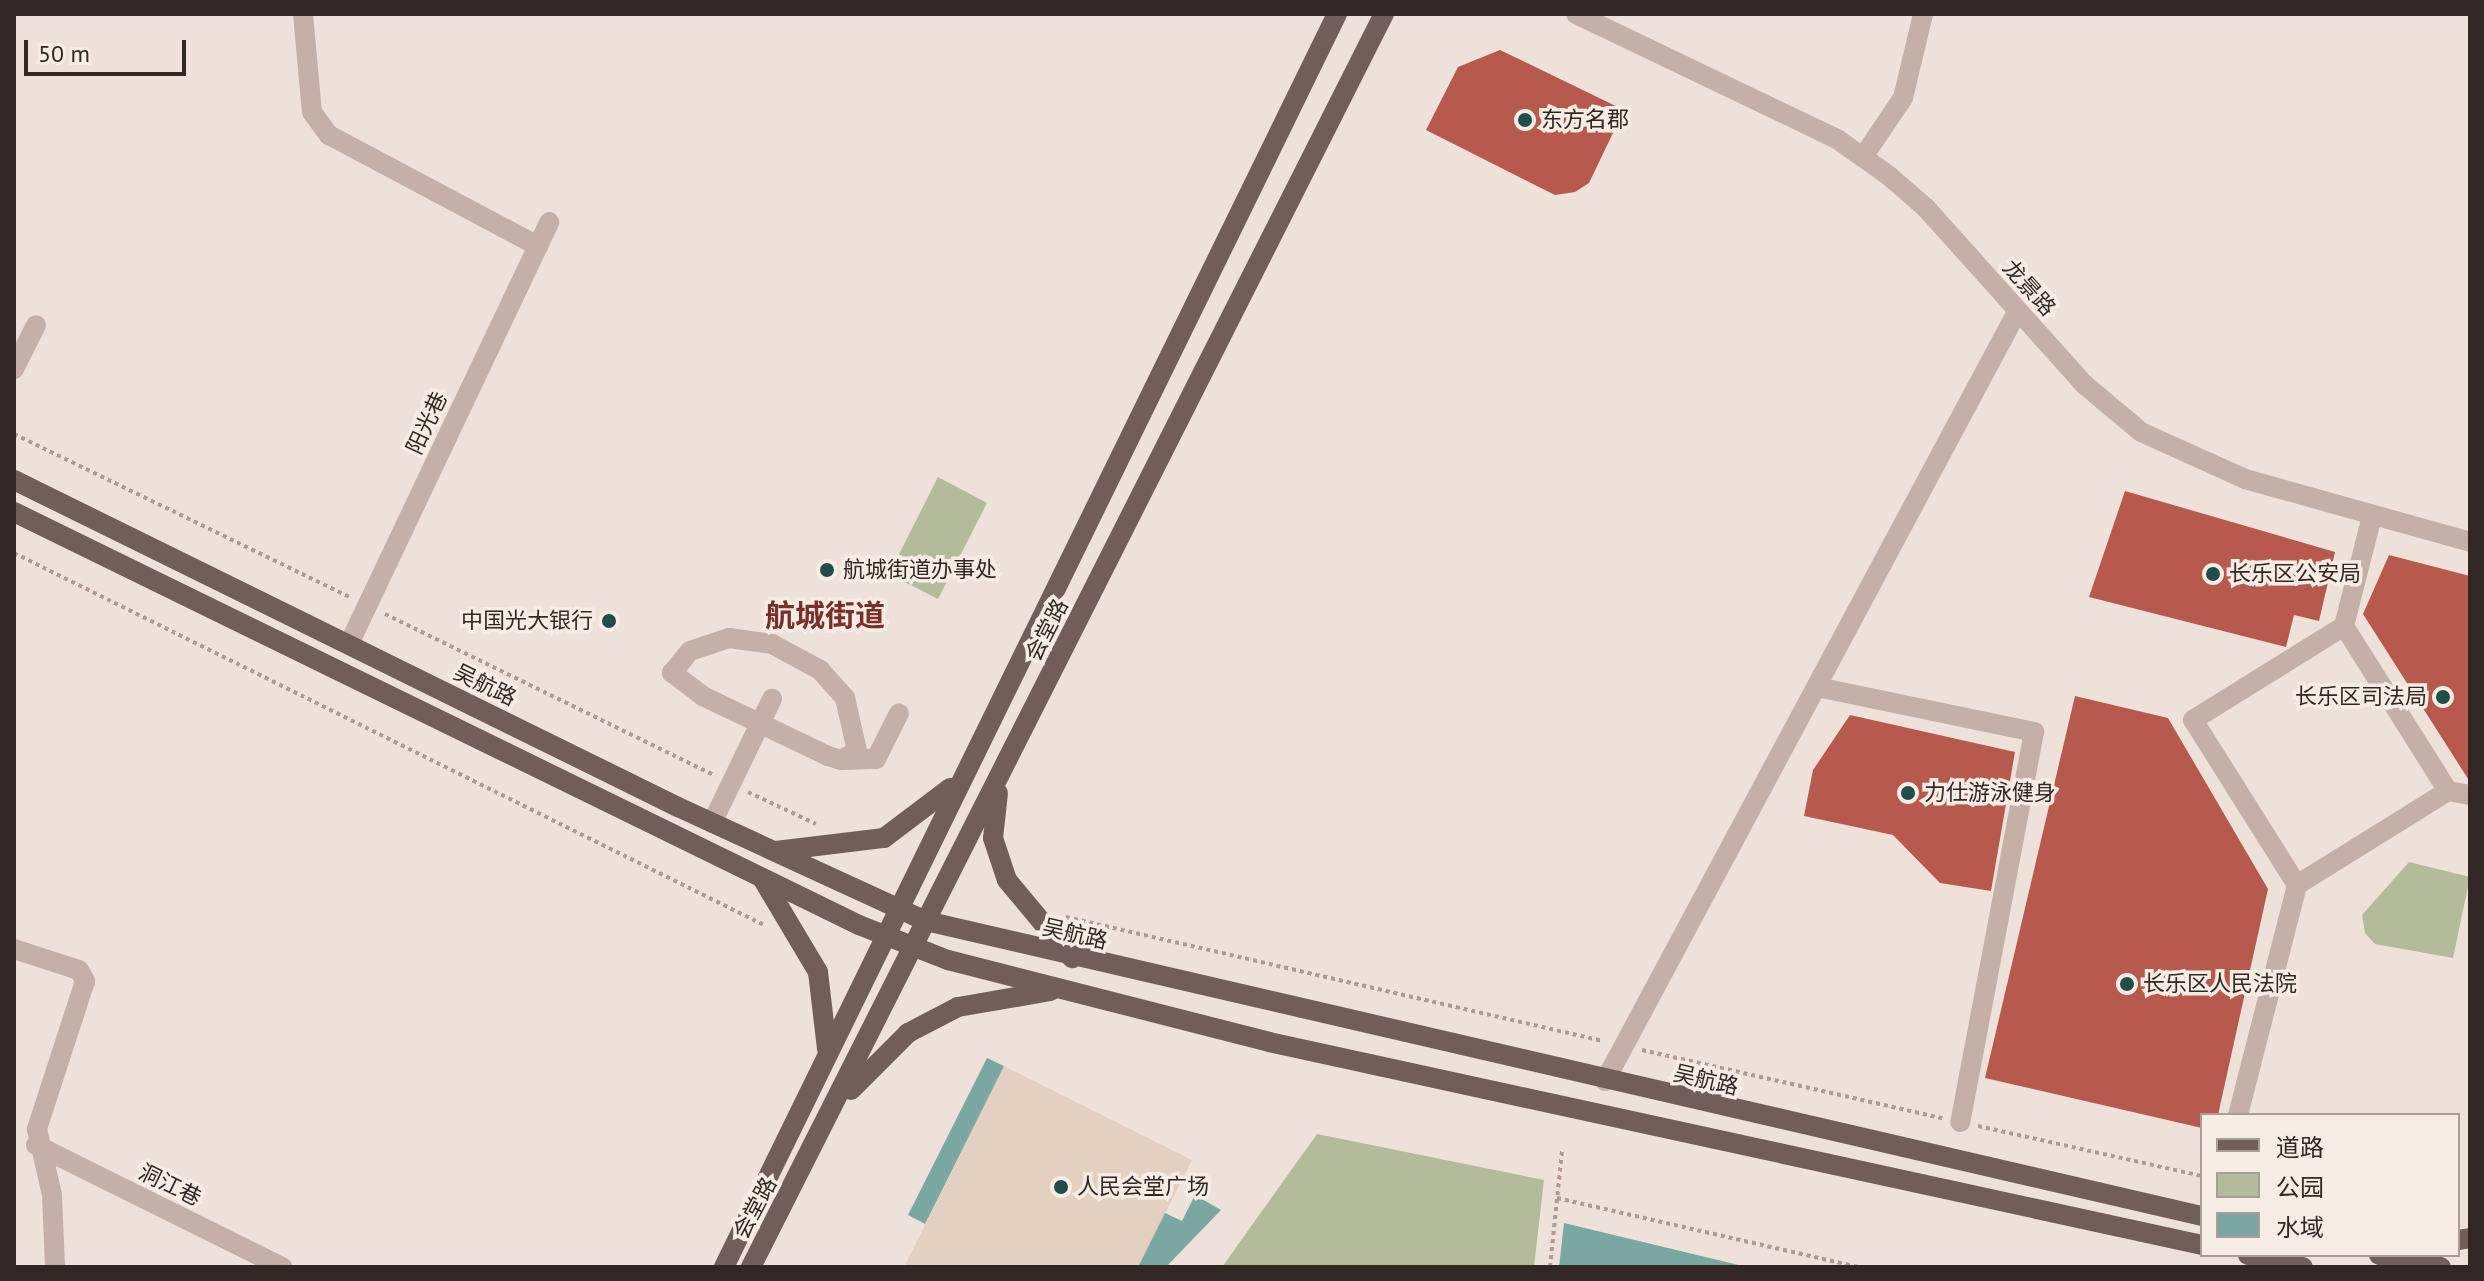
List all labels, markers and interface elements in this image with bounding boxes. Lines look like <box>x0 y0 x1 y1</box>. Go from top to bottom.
scale bar <box>28 24 190 74</box>
text: 50 m <box>38 38 90 69</box>
place label: 东方名郡 <box>1541 107 1629 133</box>
marker: 东方名郡 <box>1516 111 1534 129</box>
street label: 龙景路 <box>1997 255 2061 321</box>
street label: 阳光巷 <box>401 388 453 458</box>
place label: 航城街道办事处 <box>843 557 997 583</box>
marker: 航城街道办事处 <box>818 561 836 579</box>
place label: 长乐区公安局 <box>2229 561 2361 587</box>
marker: 长乐区公安局 <box>2204 565 2222 583</box>
street label: 会堂路 <box>1020 595 1074 665</box>
district label: 航城街道 <box>765 597 885 633</box>
place label: 中国光大银行 <box>461 608 593 634</box>
marker: 中国光大银行 <box>600 612 618 630</box>
street label: 吴航路 <box>450 659 520 711</box>
place label: 长乐区司法局 <box>2295 684 2427 710</box>
marker: 长乐区司法局 <box>2434 688 2452 706</box>
place label: 力仕游泳健身 <box>1924 780 2056 806</box>
marker: 力仕游泳健身 <box>1899 784 1917 802</box>
street label: 吴航路 <box>1040 914 1110 954</box>
place label: 长乐区人民法院 <box>2143 971 2297 997</box>
marker: 长乐区人民法院 <box>2118 975 2136 993</box>
street label: 吴航路 <box>1671 1060 1741 1100</box>
legend <box>2200 1113 2460 1257</box>
text: 道路 <box>2276 1132 2324 1163</box>
street label: 洞江巷 <box>135 1159 205 1211</box>
text: 公园 <box>2276 1172 2324 1203</box>
street label: 会堂路 <box>728 1173 782 1243</box>
place label: 人民会堂广场 <box>1077 1174 1209 1200</box>
marker: 人民会堂广场 <box>1052 1178 1070 1196</box>
text: 水域 <box>2276 1212 2324 1243</box>

